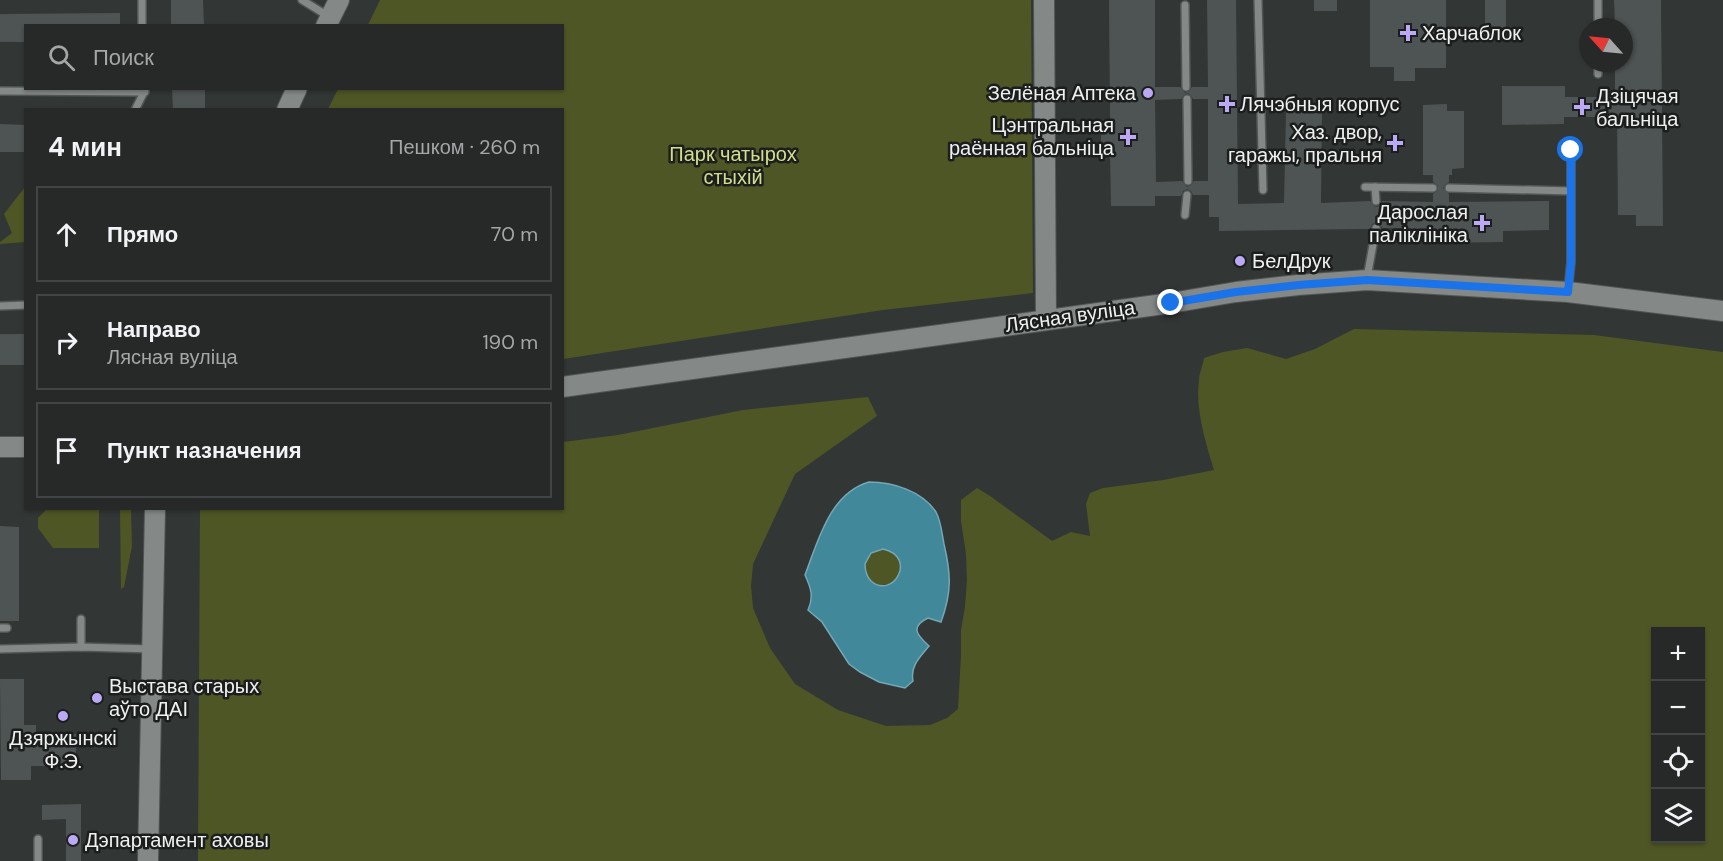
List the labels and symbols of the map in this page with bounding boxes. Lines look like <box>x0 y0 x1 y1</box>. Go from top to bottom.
north arrow <box>1579 18 1633 72</box>
place label: Харчаблок <box>1422 20 1521 46</box>
marker: Харчаблок <box>1399 24 1417 42</box>
place label: Зелёная Аптека <box>988 80 1137 106</box>
place label: Дзіцячая бальніца <box>1596 83 1679 132</box>
marker: Зелёная Аптека <box>1141 86 1155 100</box>
place label: Лячэбныя корпус <box>1240 91 1399 117</box>
marker: Лячэбныя корпус <box>1218 95 1236 113</box>
marker: Дзіцячая бальніца <box>1573 98 1591 116</box>
place label: Цэнтральная раённая бальніца <box>949 112 1115 161</box>
place label: Хаз. двор, гаражы, пральня <box>1228 119 1382 168</box>
marker: Цэнтральная раённая бальніца <box>1119 128 1137 146</box>
marker: Хаз. двор, гаражы, пральня <box>1386 134 1404 152</box>
route start <box>1557 136 1583 162</box>
park label: Парк чатырох стыхій <box>669 141 797 190</box>
place label: Дарослая паліклініка <box>1369 199 1469 248</box>
marker: Дарослая паліклініка <box>1473 214 1491 232</box>
place label: БелДрук <box>1252 248 1331 274</box>
marker: БелДрук <box>1233 254 1247 268</box>
route end <box>1157 289 1183 315</box>
street label: Лясная вуліца <box>1003 294 1137 338</box>
place label: Выстава старых аўто ДАІ <box>109 673 259 722</box>
marker: Выстава старых аўто ДАІ <box>90 691 104 705</box>
marker: Дзяржынскі Ф.Э. <box>56 709 70 723</box>
place label: Дзяржынскі Ф.Э. <box>9 725 117 774</box>
place label: Дэпартамент аховы <box>85 827 269 853</box>
marker: Дэпартамент аховы <box>66 833 80 847</box>

